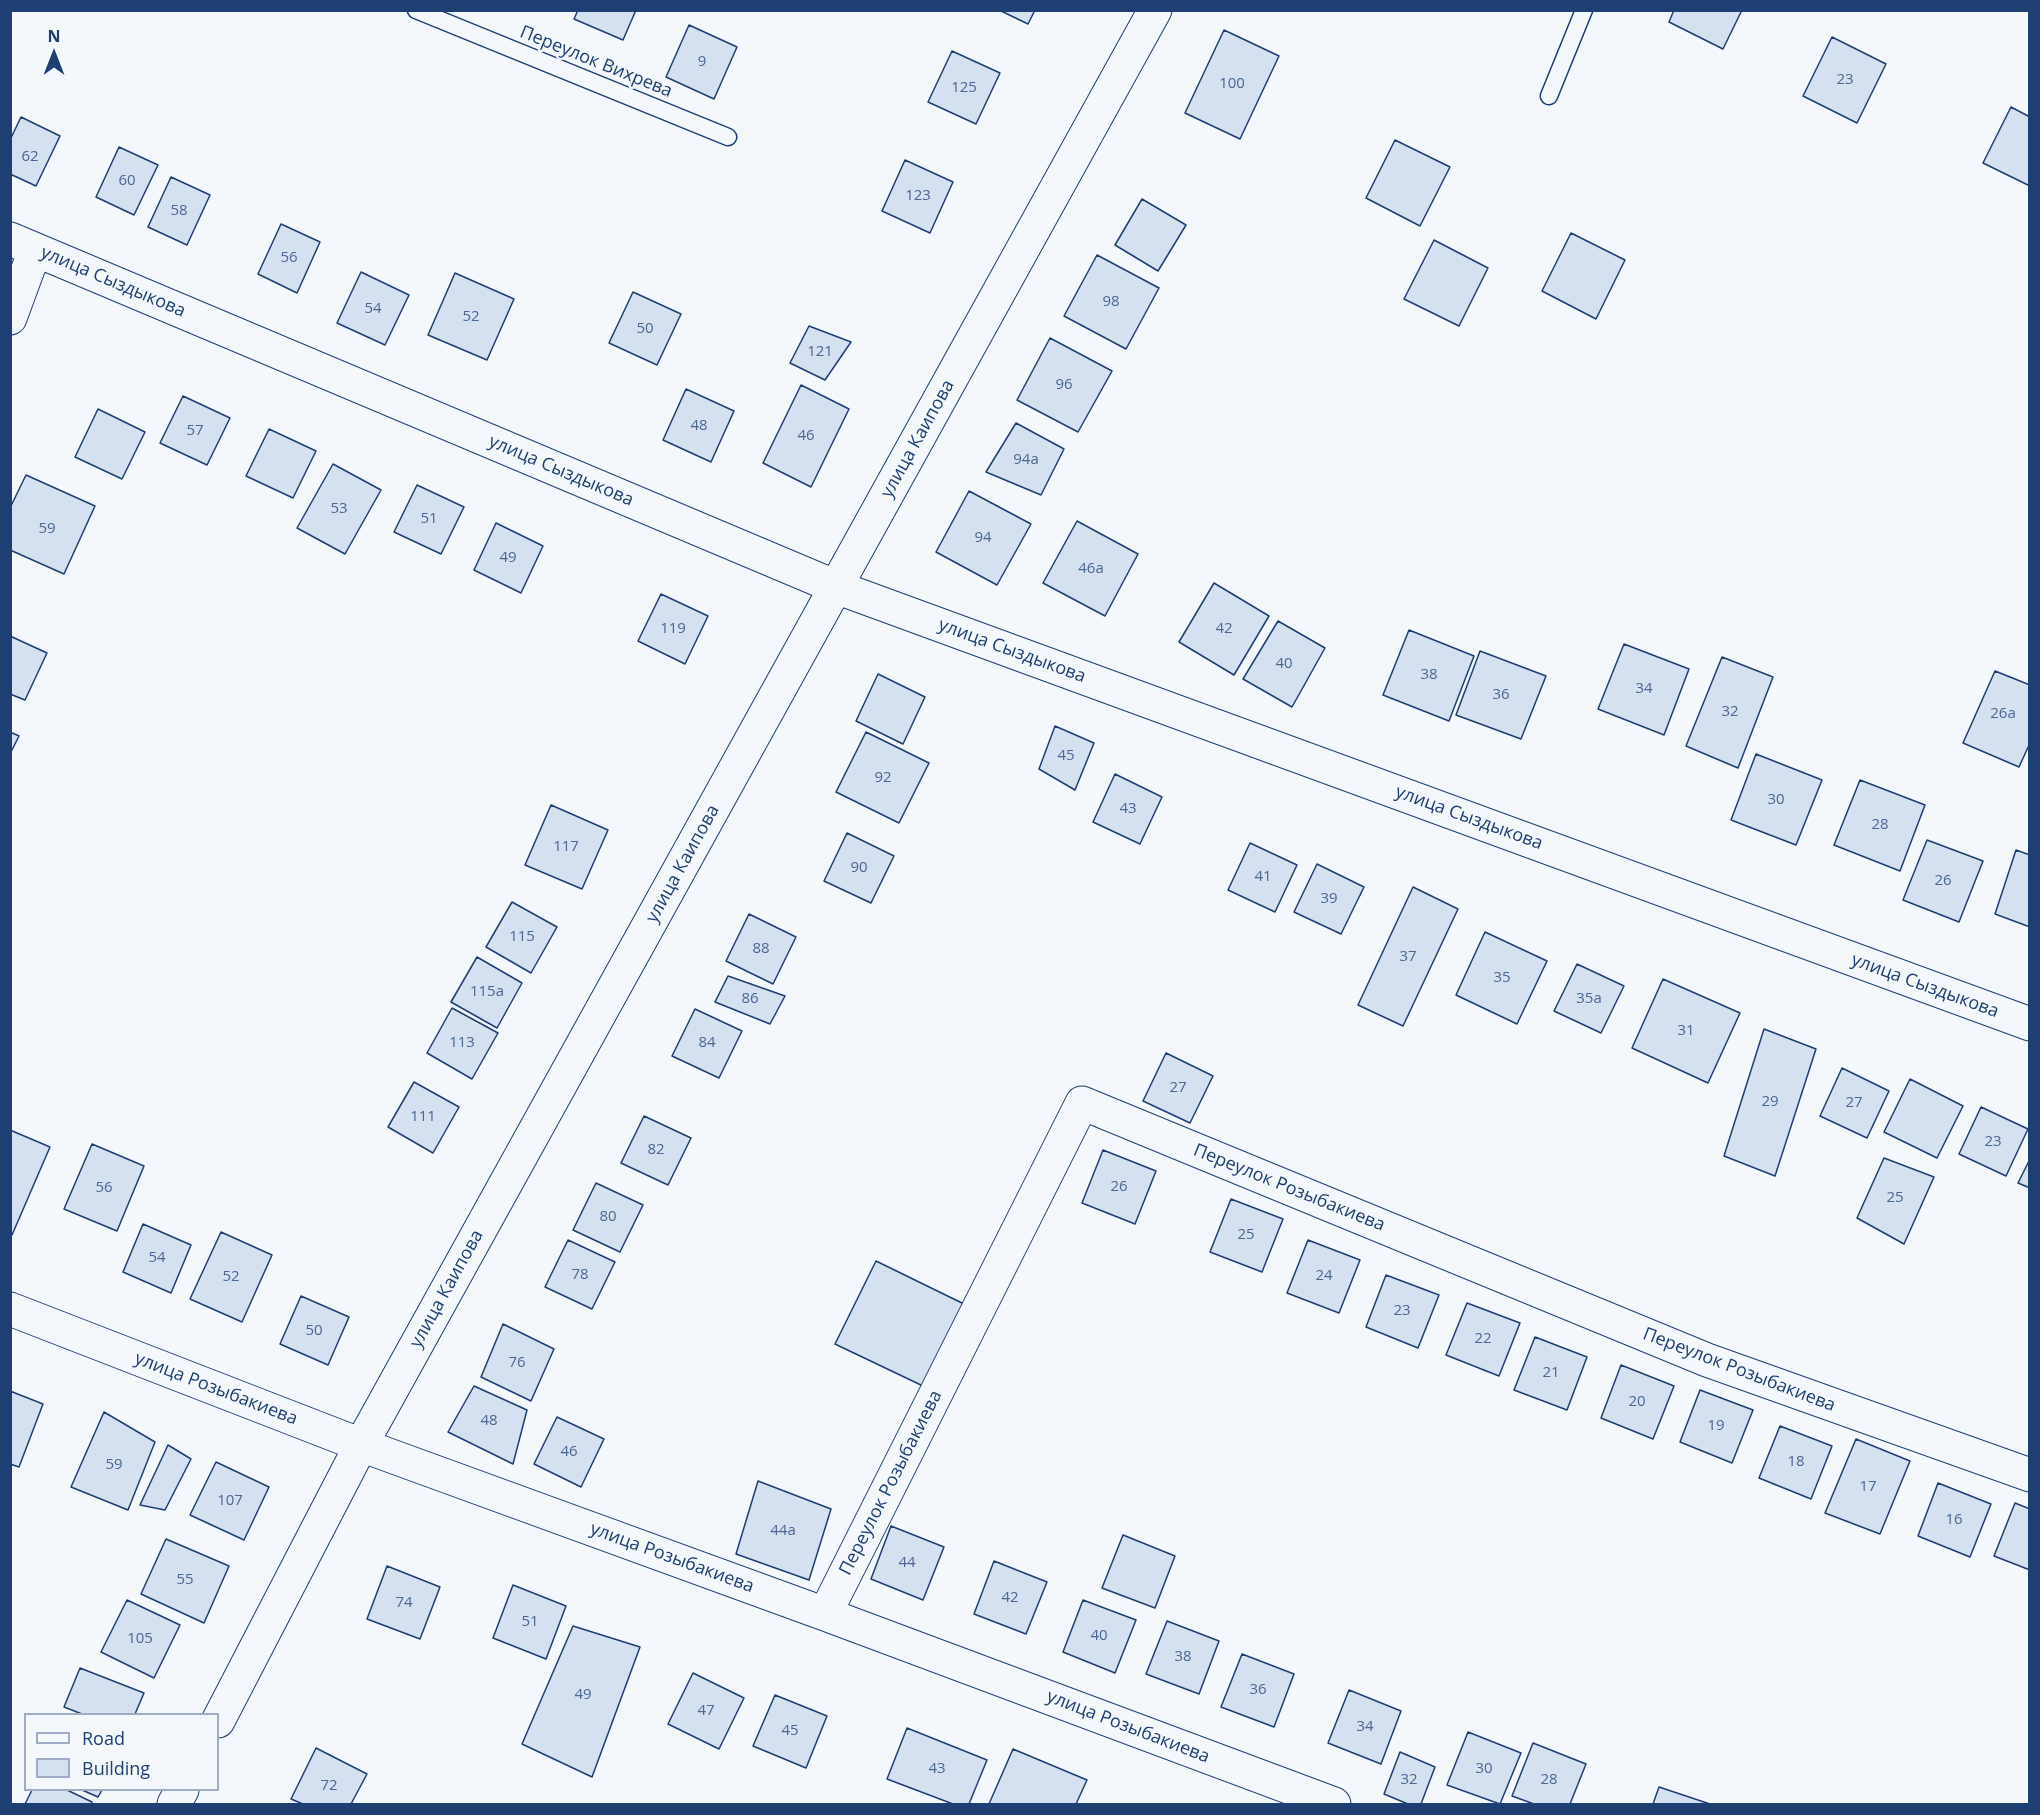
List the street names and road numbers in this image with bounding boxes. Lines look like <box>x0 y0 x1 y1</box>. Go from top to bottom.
street label: Переулок Вихрева <box>517 22 675 102</box>
street label: улица Сыздыкова <box>37 242 189 322</box>
street label: улица Каипова <box>877 376 959 502</box>
street label: улица Сыздыкова <box>485 431 637 511</box>
street label: улица Сыздыкова <box>935 614 1089 688</box>
street label: улица Сыздыкова <box>1392 781 1546 855</box>
street label: улица Каипова <box>642 801 724 927</box>
street label: улица Сыздыкова <box>1848 949 2002 1023</box>
street label: Переулок Розыбакиева <box>1190 1140 1388 1236</box>
street label: улица Каипова <box>406 1226 488 1352</box>
street label: Переулок Розыбакиева <box>1640 1323 1838 1417</box>
street label: улица Розыбакиева <box>131 1348 301 1430</box>
street label: Переулок Розыбакиева <box>835 1387 947 1579</box>
street label: улица Розыбакиева <box>587 1518 757 1598</box>
street label: улица Розыбакиева <box>1043 1686 1213 1768</box>

